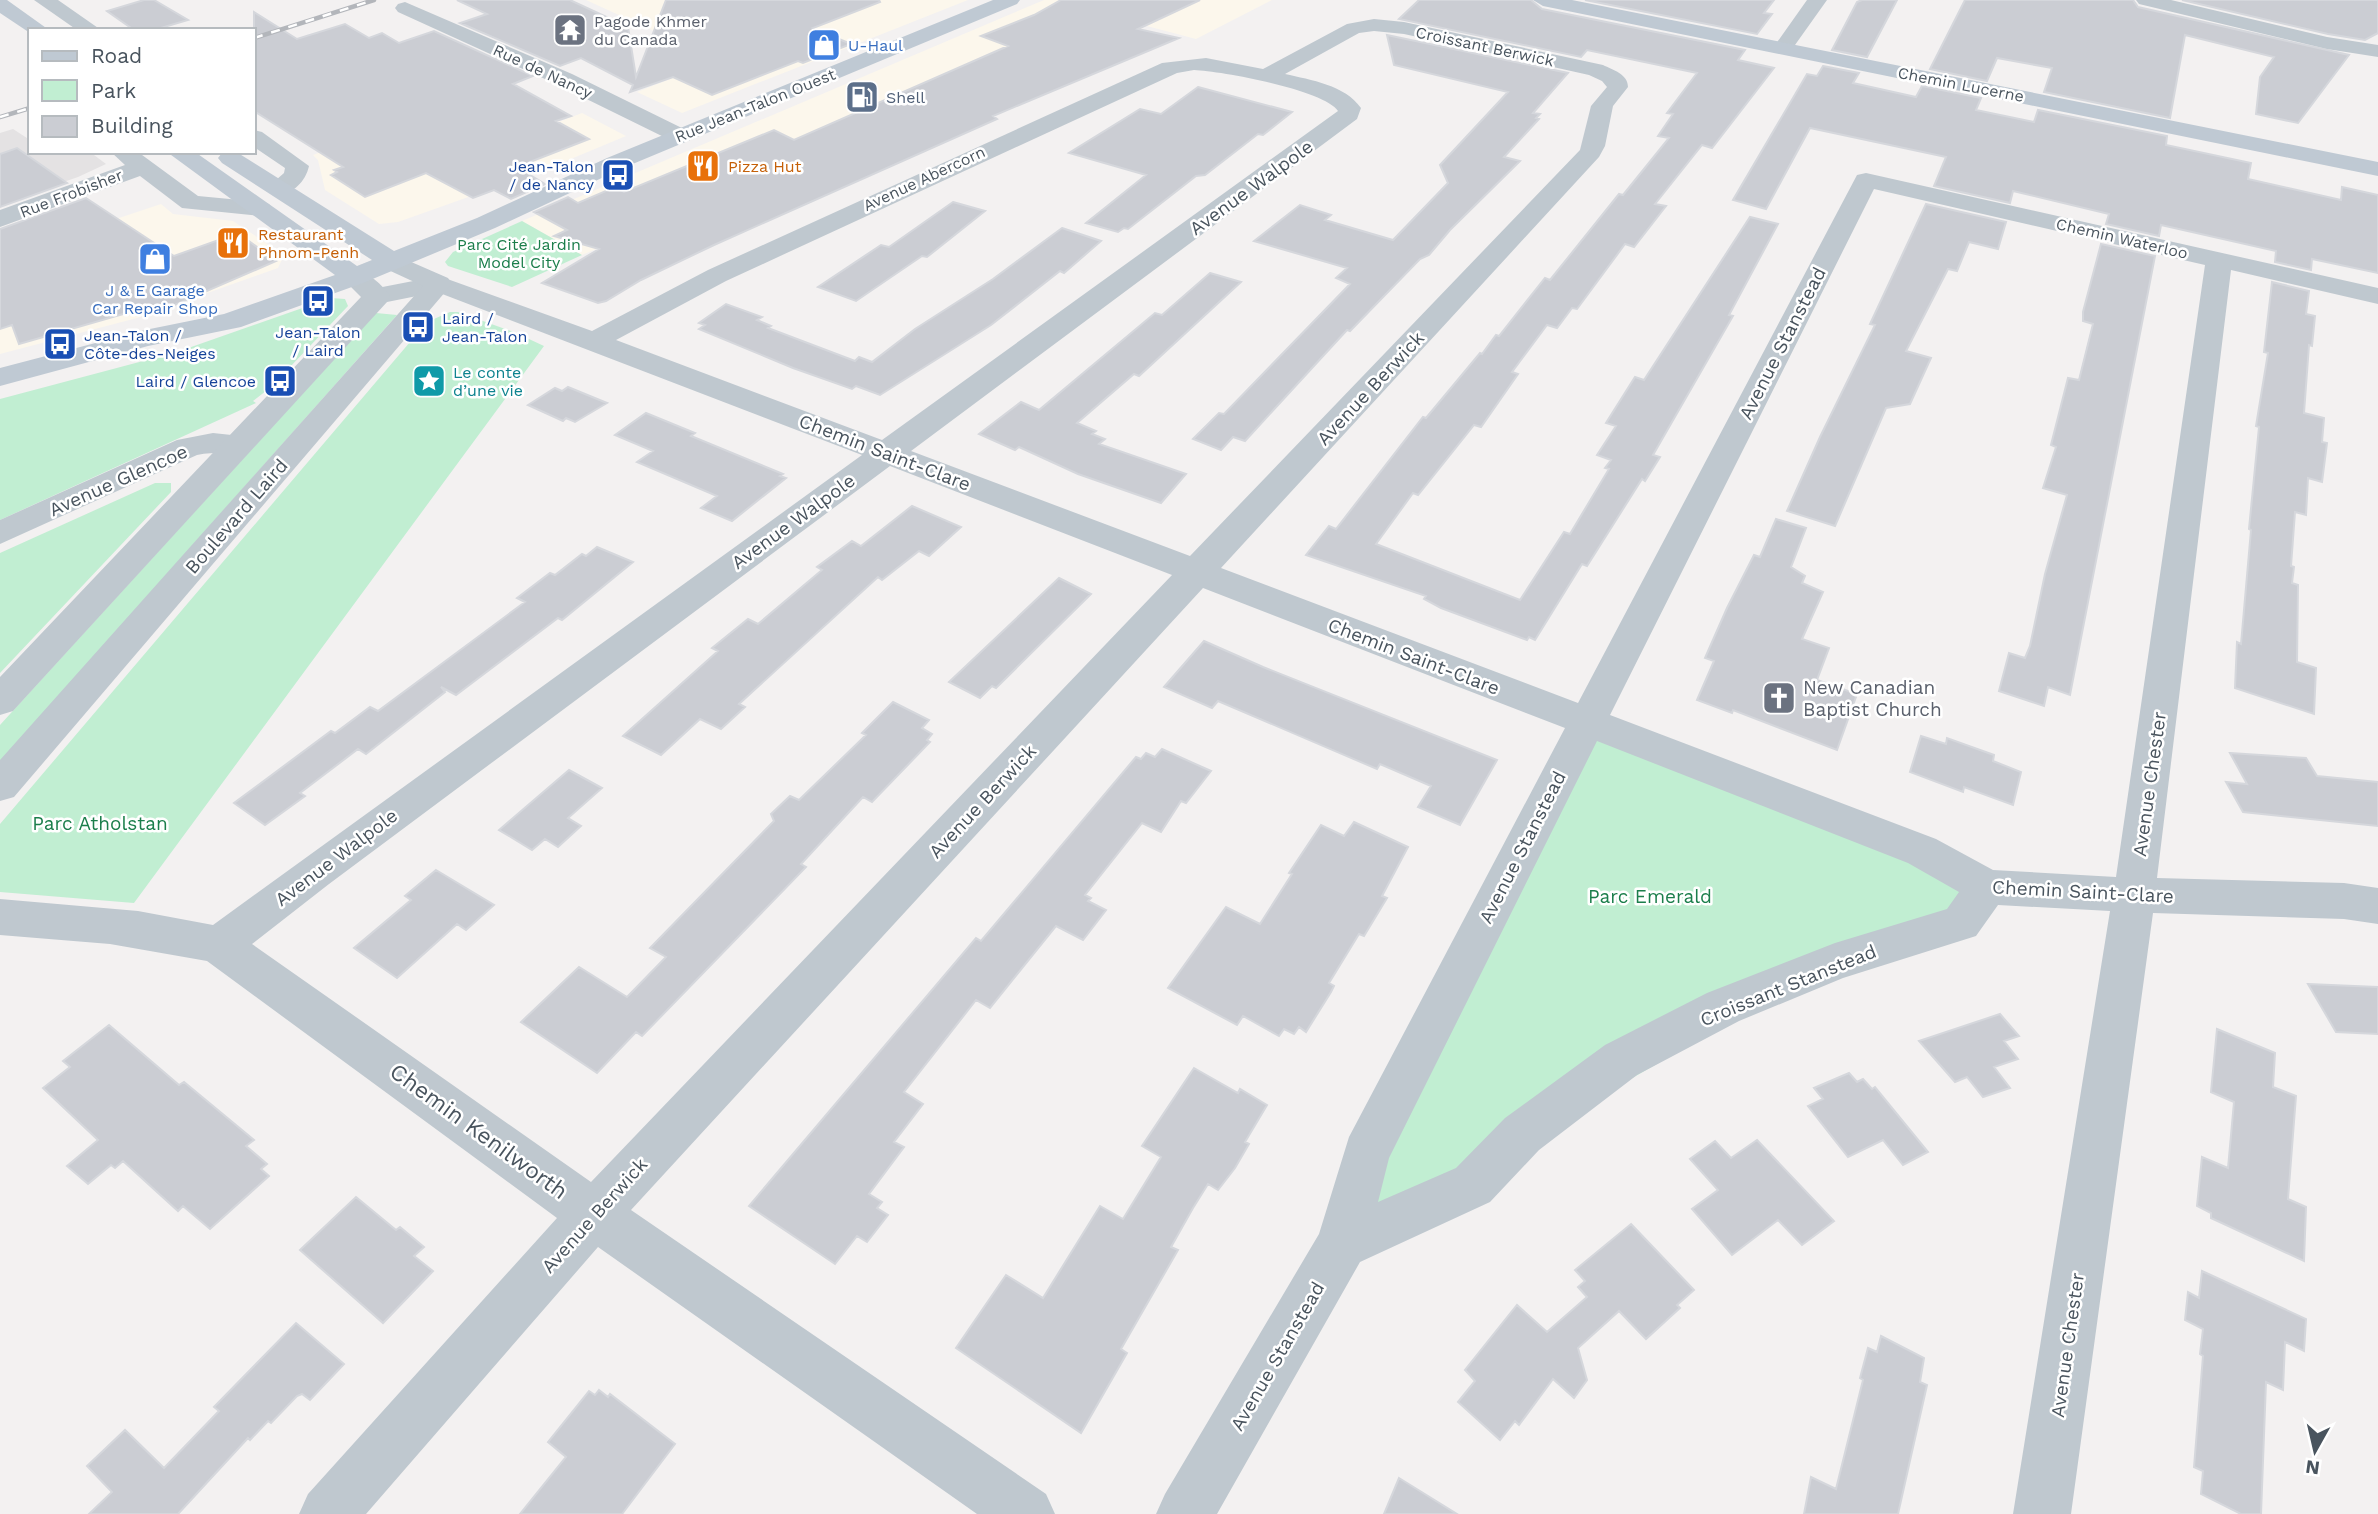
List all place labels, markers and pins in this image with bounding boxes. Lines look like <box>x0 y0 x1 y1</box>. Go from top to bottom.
temple icon: Pagode Khmer du Canada <box>551 11 589 49</box>
place label: Pagode Khmer du Canada <box>594 12 708 49</box>
shop icon: U-Haul <box>805 26 843 64</box>
place label: U-Haul <box>848 36 903 55</box>
fuel station icon: Shell <box>843 78 881 116</box>
place label: Shell <box>886 88 925 107</box>
restaurant icon: Pizza Hut <box>684 147 722 185</box>
bus stop icon: Jean-Talon / de Nancy <box>599 156 637 194</box>
place label: Jean-Talon / de Nancy <box>509 157 595 194</box>
place label: Pizza Hut <box>728 157 802 176</box>
restaurant icon: Restaurant Phnom-Penh <box>214 224 252 262</box>
place label: Restaurant Phnom-Penh <box>258 225 359 262</box>
shop icon: J & E Garage Car Repair Shop <box>136 240 174 278</box>
place label: J & E Garage Car Repair Shop <box>92 281 218 318</box>
bus stop icon: Jean-Talon / Laird <box>299 282 337 320</box>
bus stop icon: Laird / Jean-Talon <box>399 308 437 346</box>
place label: Laird / Jean-Talon <box>442 309 527 346</box>
place label: Jean-Talon / Laird <box>275 323 361 360</box>
bus stop icon: Jean-Talon / Côte-des-Neiges <box>41 325 79 363</box>
place label: Jean-Talon / Côte-des-Neiges <box>84 326 216 363</box>
bus stop icon: Laird / Glencoe <box>261 362 299 400</box>
place icon: Le conte d’une vie <box>410 362 448 400</box>
place label: Le conte d’une vie <box>453 363 523 400</box>
place label: Laird / Glencoe <box>136 372 256 391</box>
place label: New Canadian Baptist Church <box>1803 676 1942 721</box>
church icon: New Canadian Baptist Church <box>1760 679 1798 717</box>

